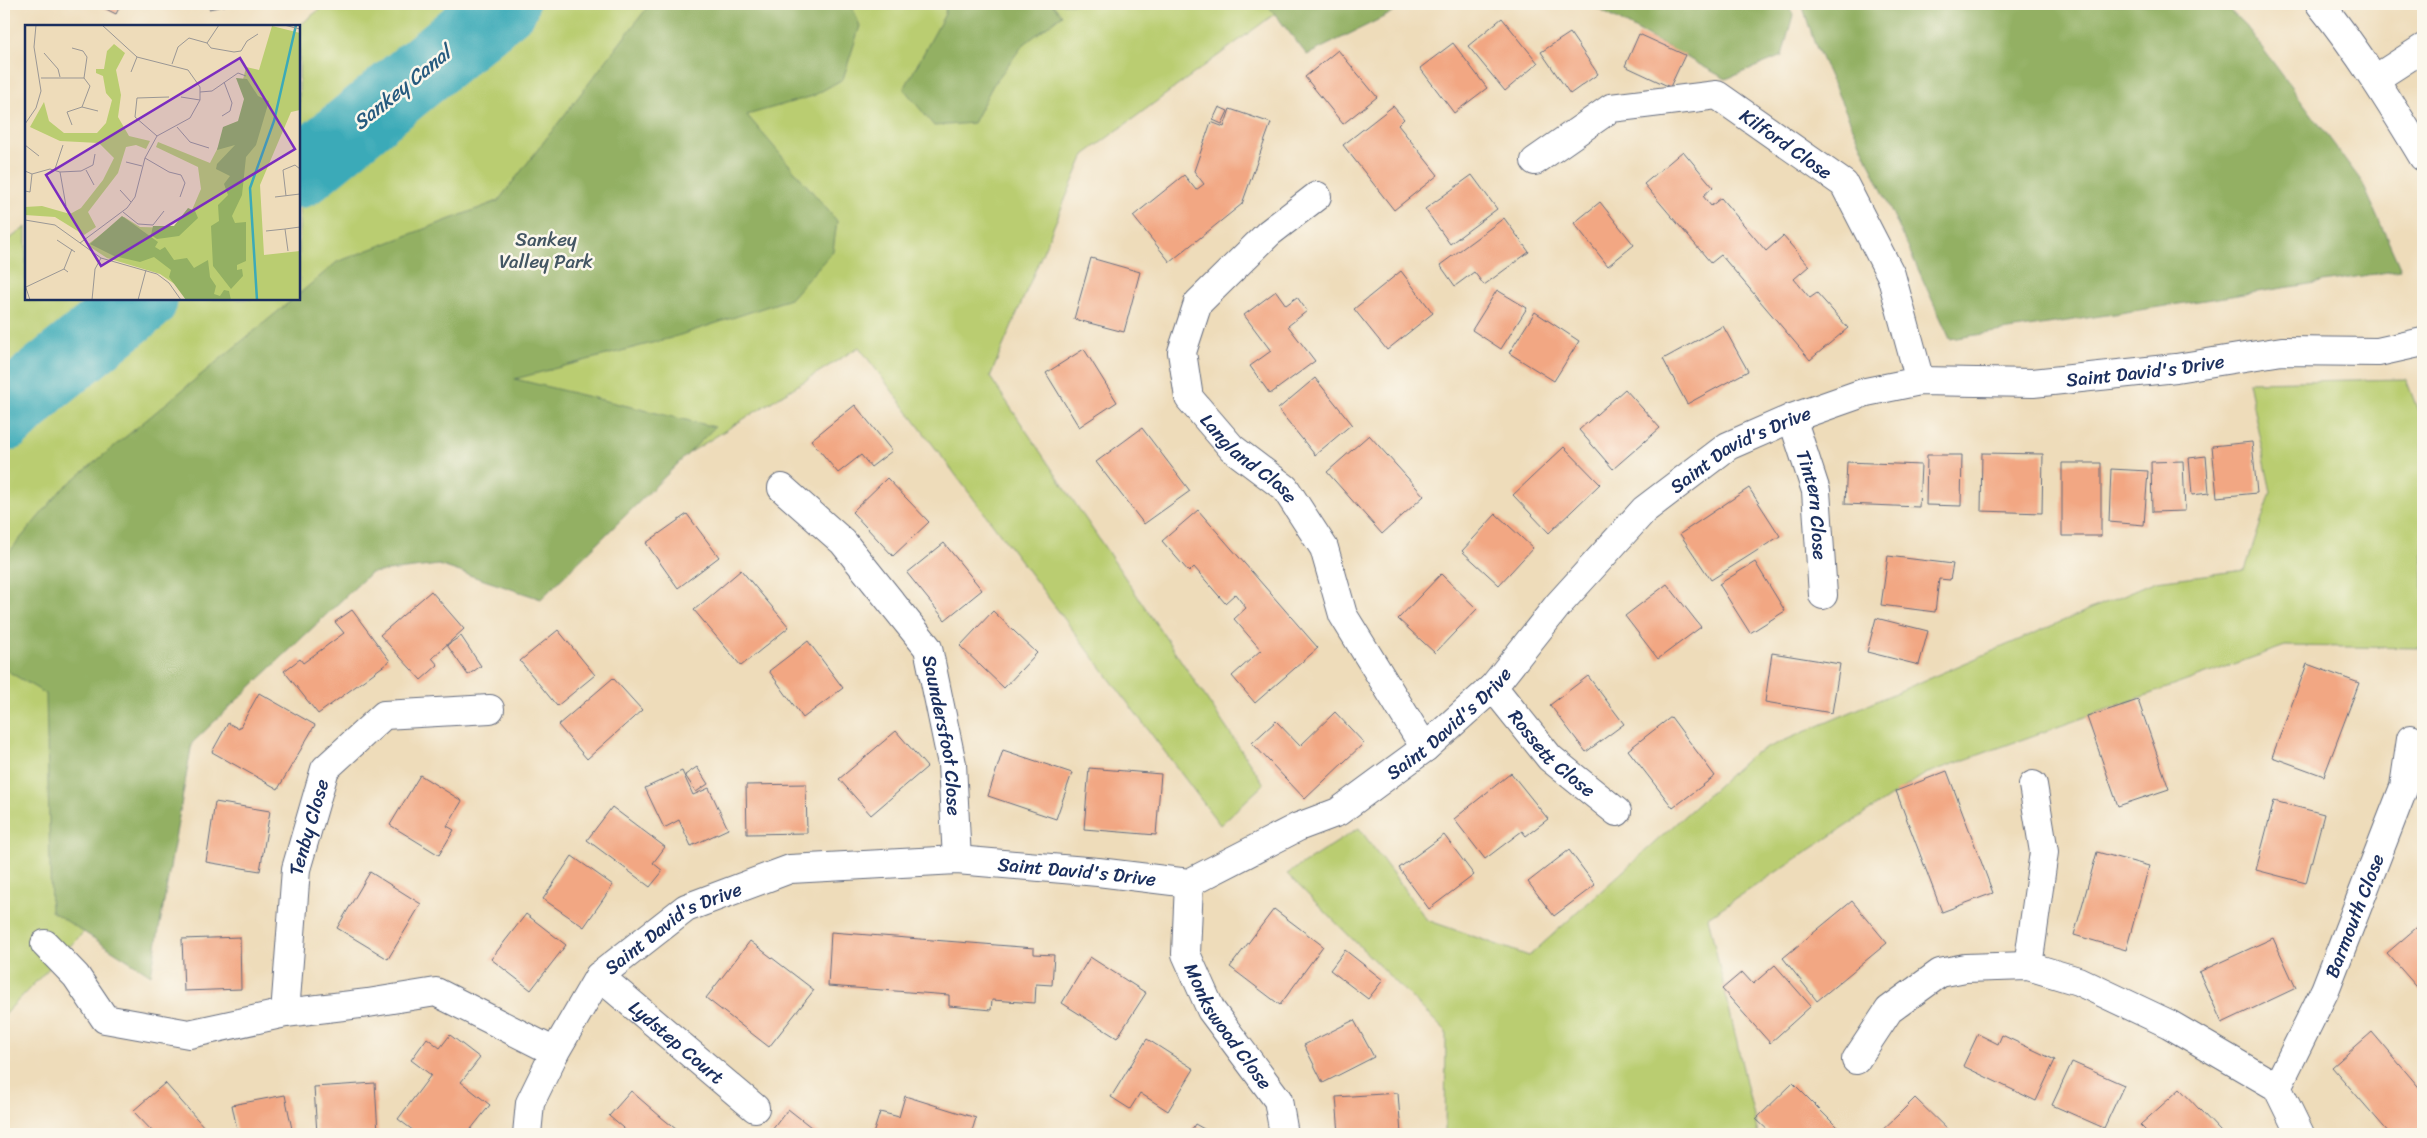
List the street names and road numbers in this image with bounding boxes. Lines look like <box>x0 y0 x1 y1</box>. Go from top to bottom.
street label: Kilford Close <box>1733 99 1840 188</box>
street label: Saint David's Drive <box>2064 344 2227 396</box>
street label: Saint David's Drive <box>1662 396 1816 502</box>
street label: Langland Close <box>1192 405 1307 510</box>
street label: Tintern Close <box>1787 445 1837 561</box>
street label: Saundersfoot Close <box>913 652 971 817</box>
street label: Saint David's Drive <box>1379 659 1520 788</box>
street label: Rossett Close <box>1500 701 1603 806</box>
street label: Tenby Close <box>279 775 338 876</box>
street label: Saint David's Drive <box>996 847 1158 895</box>
street label: Barmouth Close <box>2315 848 2393 983</box>
street label: Saint David's Drive <box>596 872 747 983</box>
street label: Monkswood Close <box>1175 957 1281 1097</box>
street label: Lydstep Court <box>621 991 732 1092</box>

